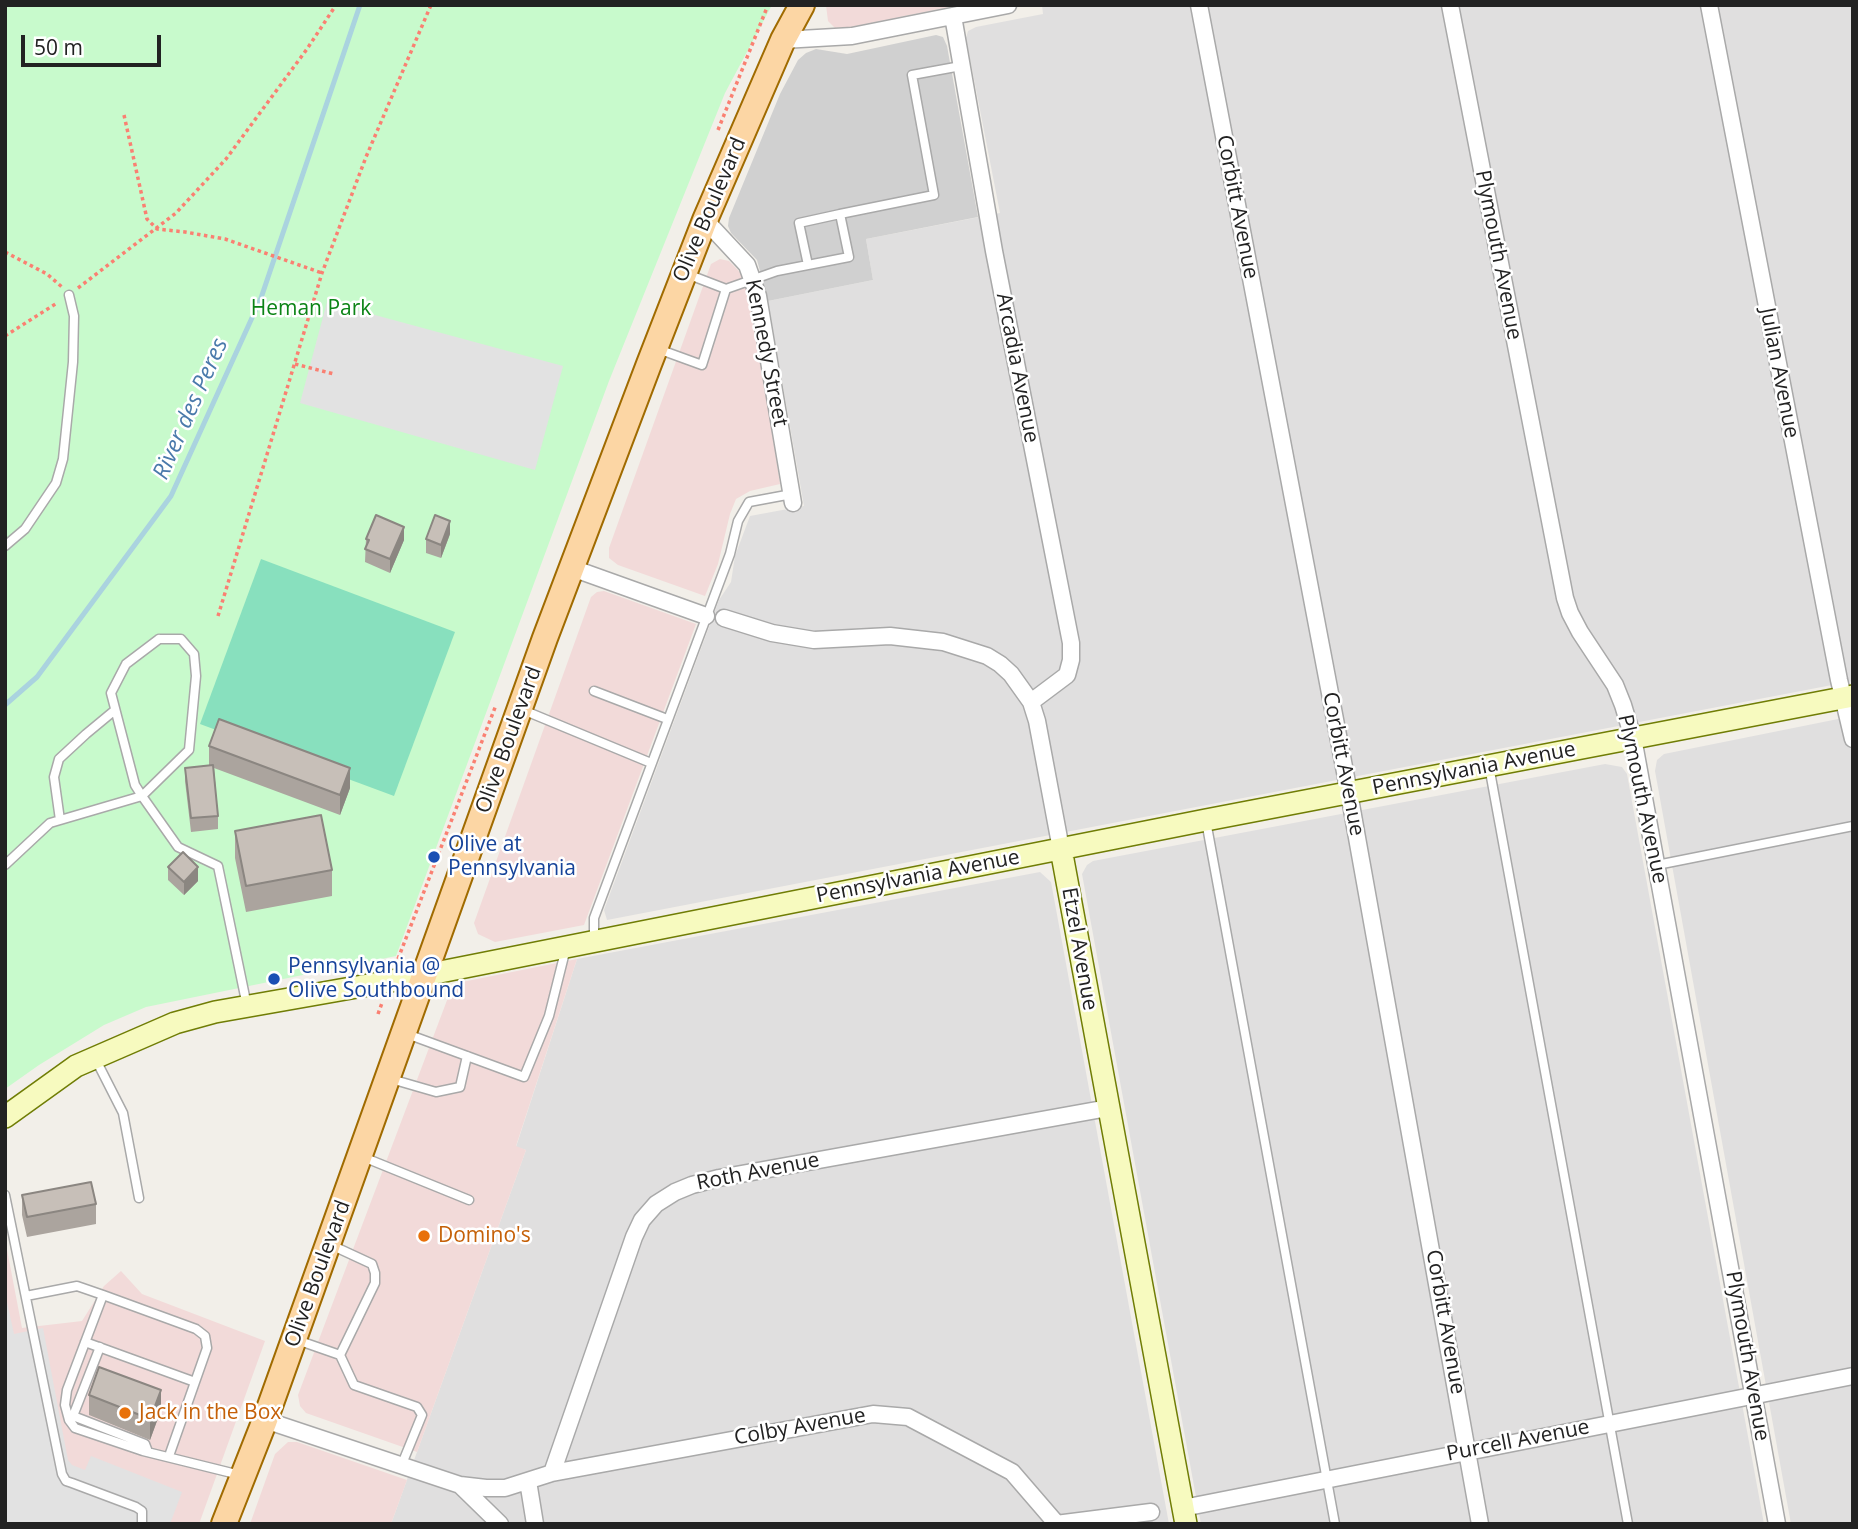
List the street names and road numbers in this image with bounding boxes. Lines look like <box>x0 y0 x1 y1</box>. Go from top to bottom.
street label: Corbitt Avenue <box>1211 133 1263 281</box>
street label: Olive Boulevard <box>668 134 752 286</box>
street label: Plymouth Avenue <box>1469 168 1527 342</box>
street label: Kennedy Street <box>739 277 793 429</box>
street label: Arcadia Avenue <box>990 291 1044 445</box>
street label: Julian Avenue <box>1754 306 1804 440</box>
street label: Olive Boulevard <box>471 663 547 817</box>
street label: Corbitt Avenue <box>1317 690 1369 838</box>
street label: Plymouth Avenue <box>1612 712 1672 886</box>
street label: Pennsylvania Avenue <box>1370 737 1578 801</box>
street label: Pennsylvania Avenue <box>814 845 1022 909</box>
street label: Etzel Avenue <box>1056 885 1102 1013</box>
street label: Roth Avenue <box>694 1148 822 1196</box>
street label: Olive Boulevard <box>280 1197 356 1351</box>
street label: Corbitt Avenue <box>1420 1248 1470 1396</box>
street label: Plymouth Avenue <box>1720 1269 1774 1443</box>
street label: Colby Avenue <box>732 1403 868 1451</box>
street label: Purcell Avenue <box>1444 1415 1592 1467</box>

